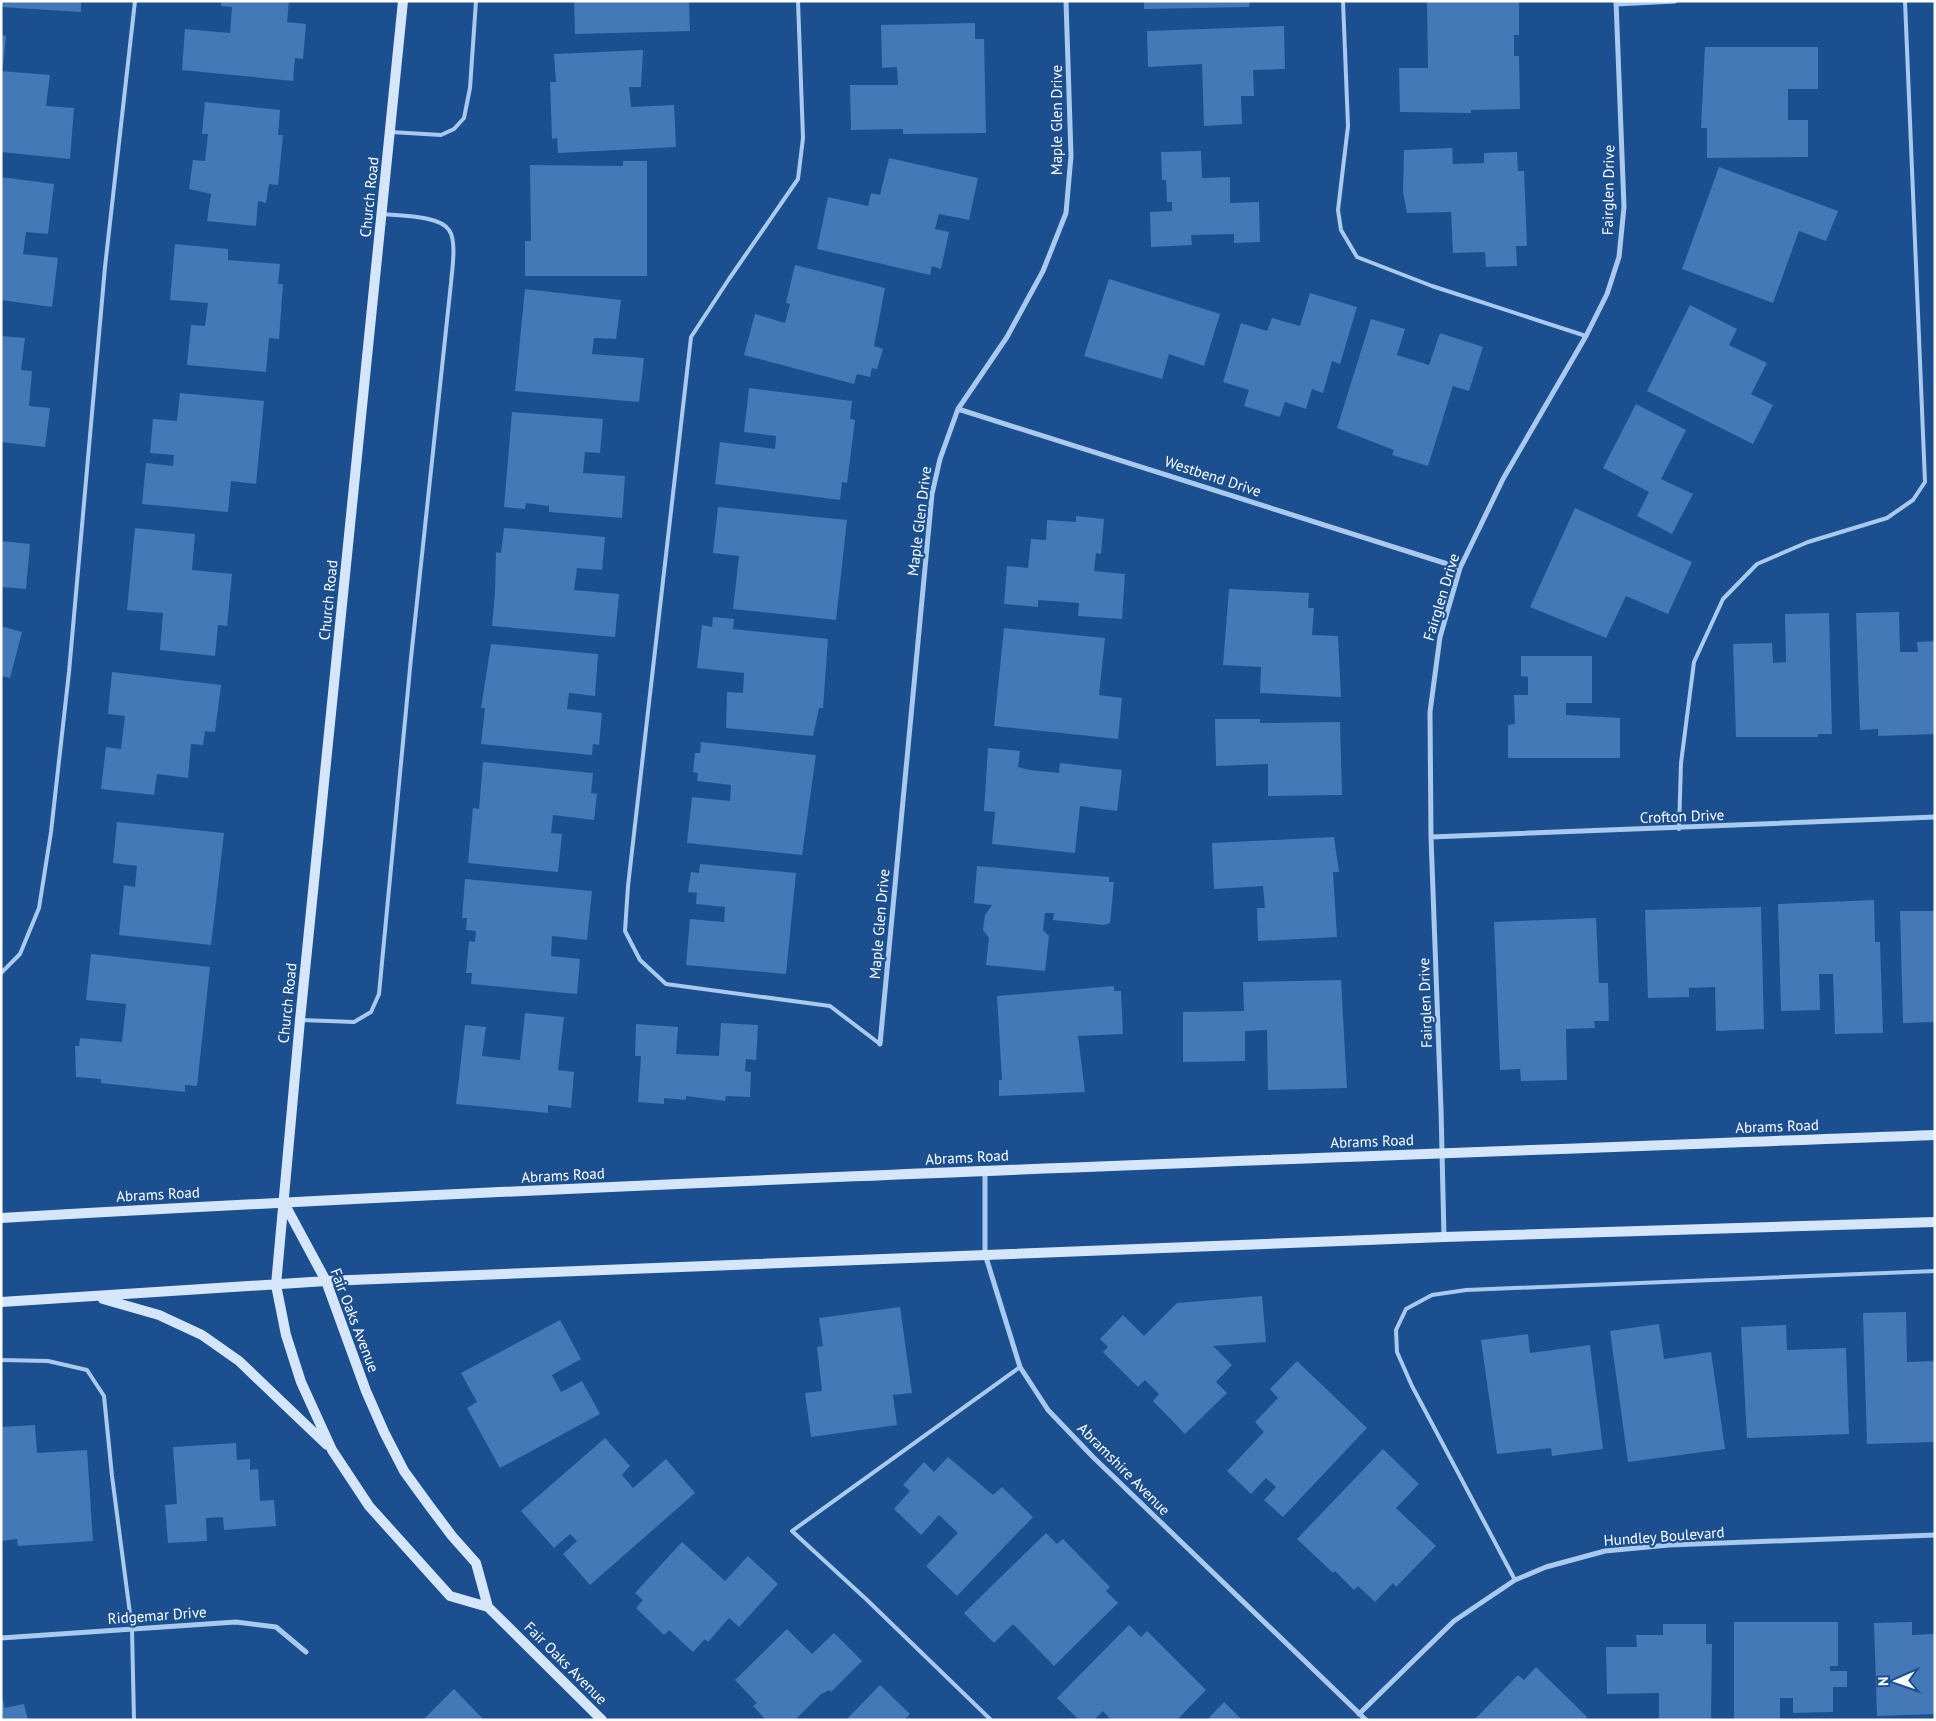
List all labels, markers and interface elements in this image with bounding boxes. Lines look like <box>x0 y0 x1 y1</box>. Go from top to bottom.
street label: Maple Glen Drive <box>1047 65 1066 175</box>
street label: Fairglen Drive <box>1598 145 1618 235</box>
street label: Church Road <box>355 156 383 238</box>
street label: Westbend Drive <box>1162 451 1264 501</box>
street label: Maple Glen Drive <box>903 465 935 577</box>
street label: Fairglen Drive <box>1419 551 1463 643</box>
street label: Church Road <box>314 559 342 641</box>
street label: Crofton Drive <box>1639 805 1725 827</box>
street label: Maple Glen Drive <box>865 868 893 980</box>
street label: Fairglen Drive <box>1414 958 1436 1048</box>
street label: Church Road <box>273 962 301 1044</box>
street label: Abrams Road <box>1735 1115 1819 1137</box>
street label: Abrams Road <box>1330 1130 1414 1152</box>
street label: Abrams Road <box>925 1145 1009 1169</box>
street label: Abrams Road <box>521 1163 605 1187</box>
street label: Abrams Road <box>116 1182 200 1206</box>
street label: Fair Oaks Avenue <box>326 1265 384 1375</box>
street label: Abramshire Avenue <box>1074 1419 1174 1519</box>
street label: Hundley Boulevard <box>1603 1522 1725 1550</box>
street label: Ridgemar Drive <box>107 1602 207 1628</box>
street label: Fair Oaks Avenue <box>520 1617 612 1709</box>
north arrow <box>1871 1656 1921 1706</box>
text: N <box>1874 1677 1892 1686</box>

